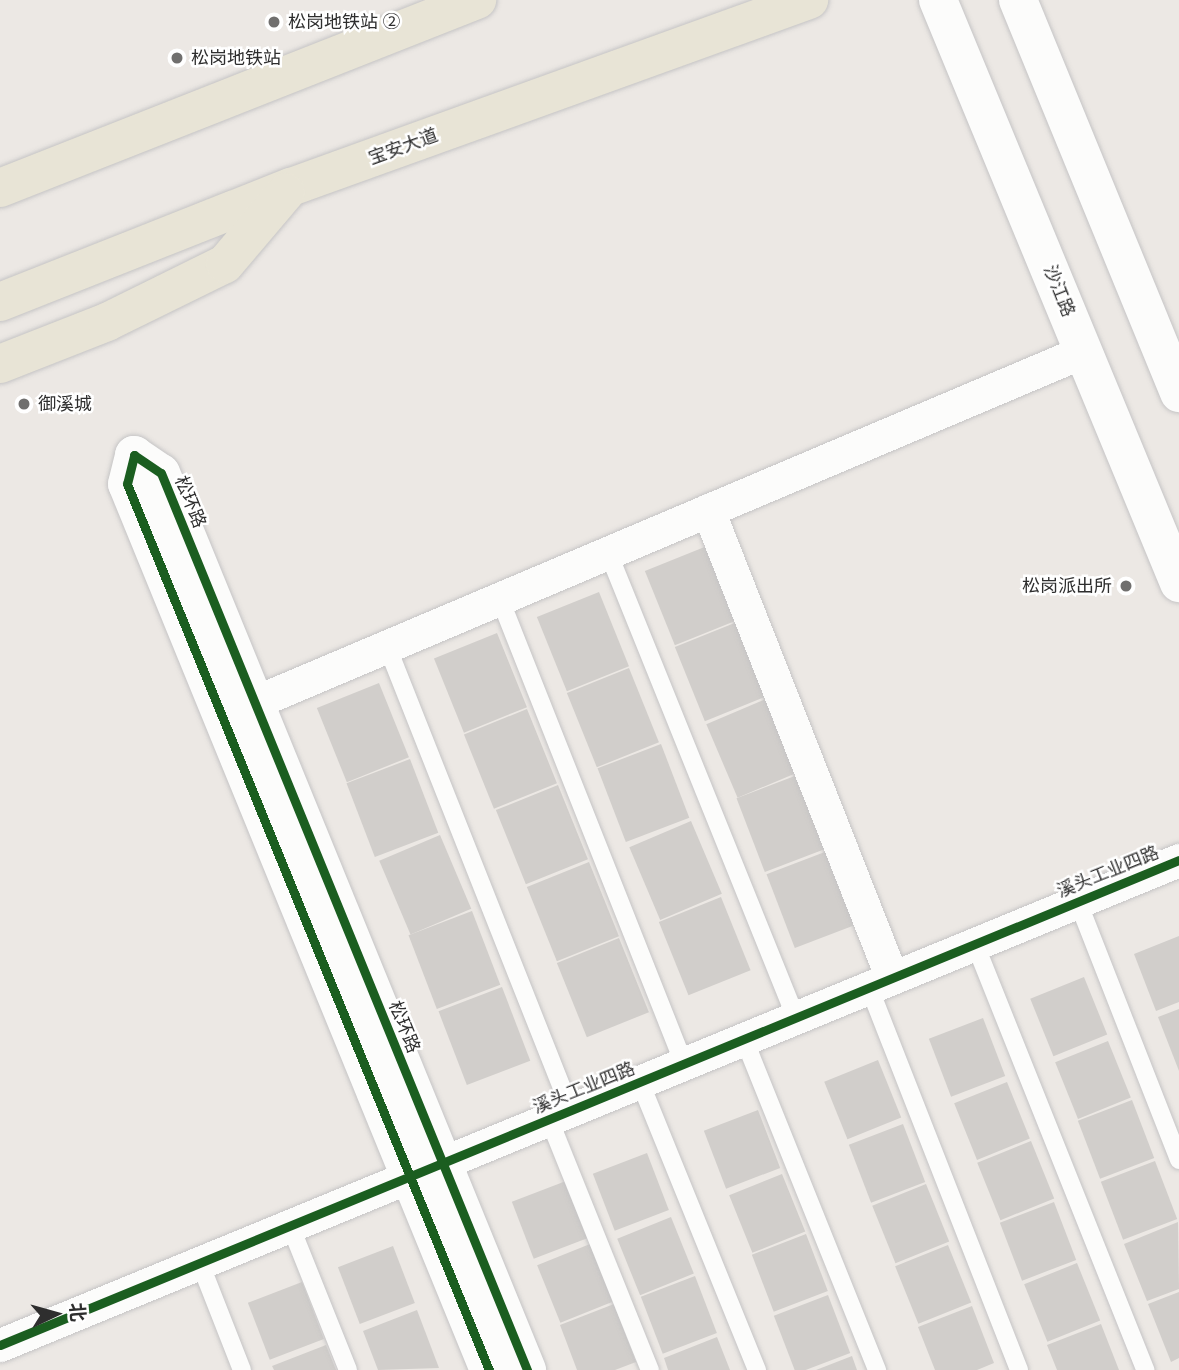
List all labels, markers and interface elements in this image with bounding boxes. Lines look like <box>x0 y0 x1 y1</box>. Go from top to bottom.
place label: 松岗地铁站 ② <box>288 11 401 33</box>
marker: 松岗地铁站 ② <box>266 14 282 30</box>
place label: 松岗地铁站 <box>191 47 281 69</box>
marker: 松岗地铁站 <box>169 50 185 66</box>
street label: 宝安大道 <box>365 125 441 169</box>
street label: 沙江路 <box>1039 262 1079 320</box>
place label: 御溪城 <box>38 393 92 415</box>
marker: 御溪城 <box>16 396 32 412</box>
street label: 松环路 <box>170 473 210 531</box>
place label: 松岗派出所 <box>1022 575 1112 597</box>
marker: 松岗派出所 <box>1118 578 1134 594</box>
street label: 溪头工业四路 <box>1054 842 1162 902</box>
street label: 松环路 <box>384 998 424 1056</box>
street label: 溪头工业四路 <box>530 1058 638 1118</box>
north arrow <box>21 1279 91 1349</box>
text: 北 <box>65 1302 89 1323</box>

